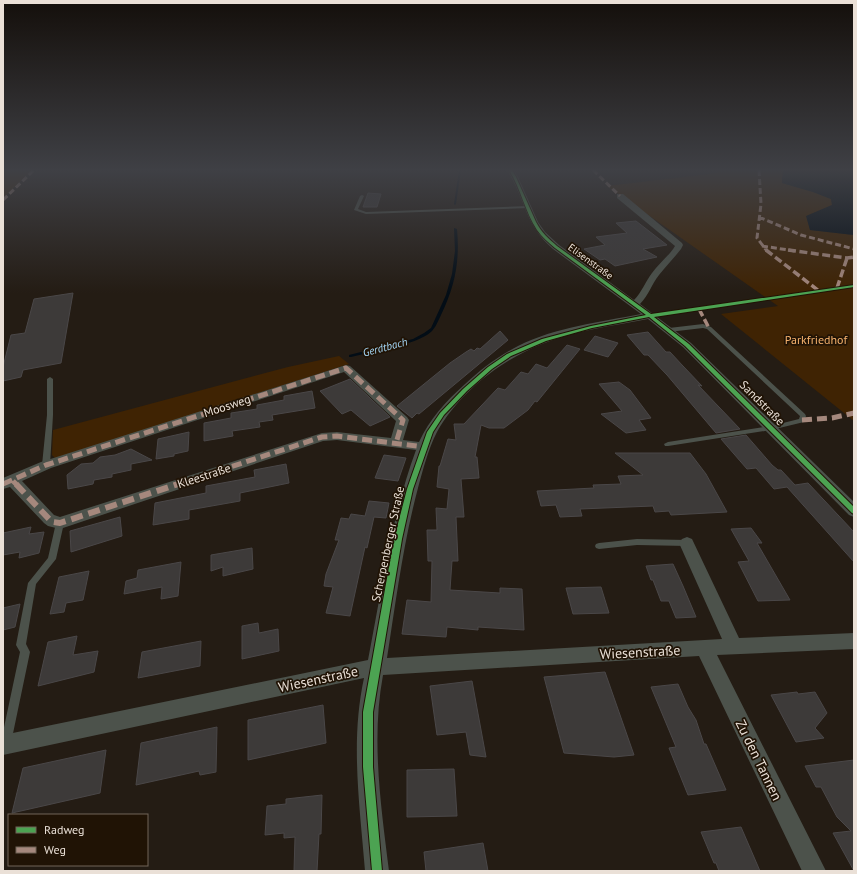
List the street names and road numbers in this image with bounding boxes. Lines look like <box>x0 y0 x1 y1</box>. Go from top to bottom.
street label: Elisenstraße <box>566 241 616 282</box>
street label: Sandstraße <box>737 377 788 428</box>
street label: Moosweg <box>201 391 252 420</box>
street label: Kleestraße <box>175 460 232 491</box>
street label: Scherpenberger Straße <box>368 485 407 603</box>
street label: Wiesenstraße <box>599 641 681 663</box>
street label: Wiesenstraße <box>277 662 359 696</box>
street label: Zu den Tannen <box>732 717 786 803</box>

